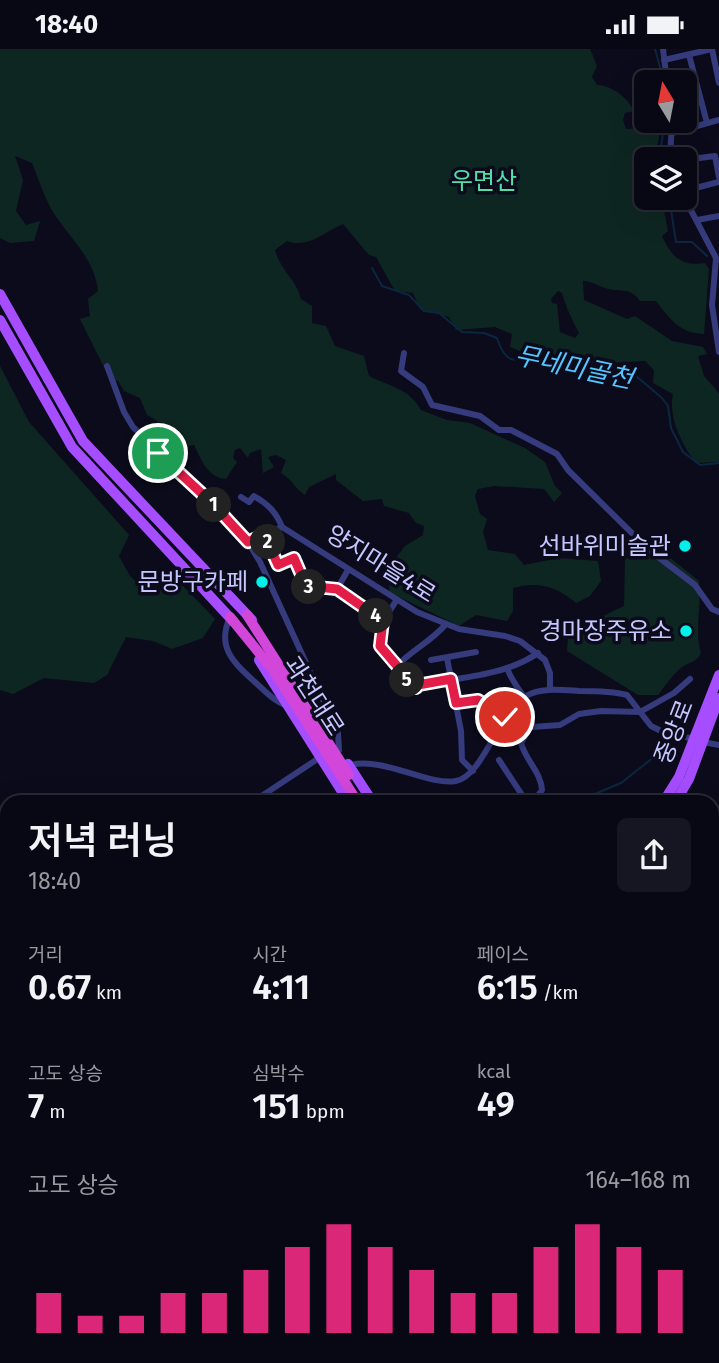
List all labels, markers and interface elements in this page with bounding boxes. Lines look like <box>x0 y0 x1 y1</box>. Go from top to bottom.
text: 18:40 <box>35 9 98 40</box>
north arrow <box>634 70 696 133</box>
map controls <box>634 70 697 210</box>
button: layers <box>634 147 697 210</box>
park label: 우면산 <box>451 167 517 195</box>
water label: 무네미골천 <box>512 340 639 396</box>
pin <box>128 423 188 483</box>
icon: arrive <box>139 434 177 472</box>
pin: 1 <box>196 487 232 523</box>
text: 1 <box>209 493 218 516</box>
street label: 양지마을4로 <box>321 519 441 609</box>
pin: 2 <box>250 525 286 559</box>
text: 2 <box>263 530 272 553</box>
place label: 선바위미술관 <box>539 532 671 560</box>
marker: 선바위미술관 <box>677 538 693 554</box>
place label: 문방구카페 <box>138 568 248 596</box>
pin: 3 <box>292 569 326 605</box>
marker: 문방구카페 <box>254 574 270 590</box>
text: 3 <box>304 575 313 598</box>
pin: 4 <box>358 599 394 633</box>
text: 4 <box>370 604 381 627</box>
place label: 경마장주유소 <box>540 617 672 645</box>
marker: 경마장주유소 <box>678 623 694 639</box>
street label: 과천대로 <box>278 651 350 741</box>
pin: 5 <box>390 663 424 697</box>
text: 5 <box>401 668 412 691</box>
pin <box>475 687 535 747</box>
street label: 중앙로 <box>649 696 699 768</box>
icon: check <box>486 698 524 736</box>
text: 저녁 러닝 <box>28 818 177 864</box>
button: share <box>617 818 691 892</box>
text: 18:40 <box>28 867 81 895</box>
text: 거리 <box>28 943 63 966</box>
text: 시간 <box>252 943 287 966</box>
text: 페이스 <box>477 943 529 966</box>
text: 0.67 <box>28 966 91 1008</box>
text: 4:11 <box>252 966 310 1008</box>
text: 6:15 <box>477 966 538 1008</box>
text: km <box>91 981 122 1004</box>
text: /km <box>538 981 579 1004</box>
text: kcal <box>477 1060 511 1083</box>
text: 고도 상승 <box>28 1062 103 1085</box>
text: 심박수 <box>252 1062 305 1085</box>
text: 49 <box>477 1083 515 1125</box>
text: 7 <box>28 1085 44 1127</box>
text: 151 <box>252 1085 301 1127</box>
text: m <box>44 1100 66 1123</box>
text: bpm <box>301 1100 345 1123</box>
text: 164–168 m <box>585 1166 691 1194</box>
text: 고도 상승 <box>28 1171 119 1199</box>

